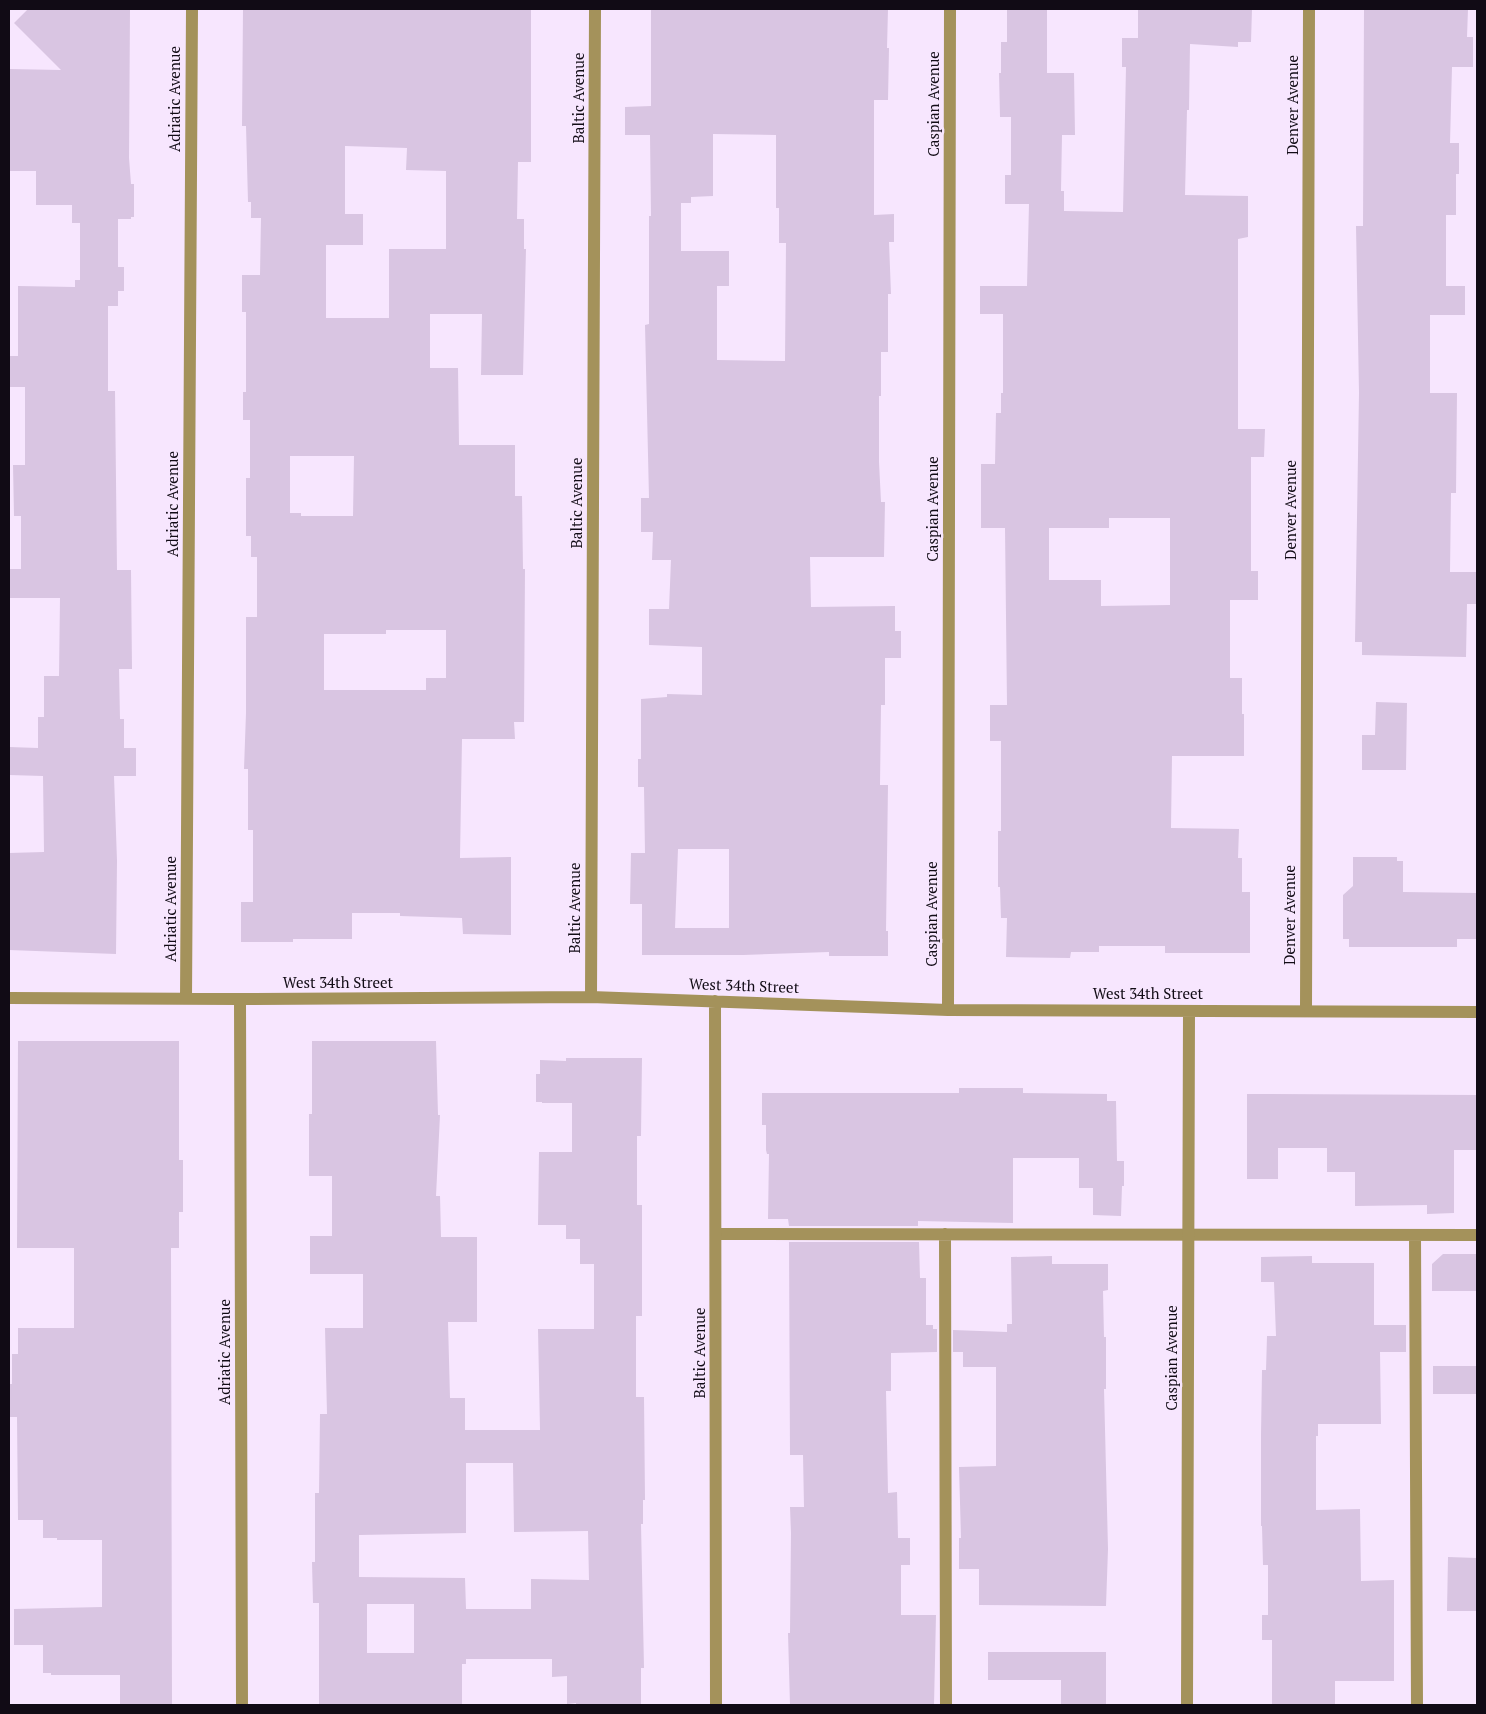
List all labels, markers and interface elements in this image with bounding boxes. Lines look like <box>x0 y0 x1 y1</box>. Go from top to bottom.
street label: Adriatic Avenue <box>164 46 184 152</box>
street label: Caspian Avenue <box>923 51 943 157</box>
street label: Baltic Avenue <box>568 53 588 143</box>
street label: Denver Avenue <box>1282 55 1302 155</box>
street label: Adriatic Avenue <box>162 451 182 557</box>
street label: Caspian Avenue <box>922 456 942 562</box>
street label: Baltic Avenue <box>566 458 586 548</box>
street label: Denver Avenue <box>1280 460 1300 560</box>
street label: Adriatic Avenue <box>160 856 180 962</box>
street label: Caspian Avenue <box>921 861 941 967</box>
street label: Baltic Avenue <box>564 863 584 953</box>
street label: Denver Avenue <box>1279 865 1299 965</box>
street label: West 34th Street <box>283 972 394 992</box>
street label: West 34th Street <box>689 973 800 997</box>
street label: West 34th Street <box>1093 983 1204 1003</box>
street label: Adriatic Avenue <box>214 1299 234 1405</box>
street label: Caspian Avenue <box>1161 1305 1181 1411</box>
street label: Baltic Avenue <box>689 1308 709 1398</box>

